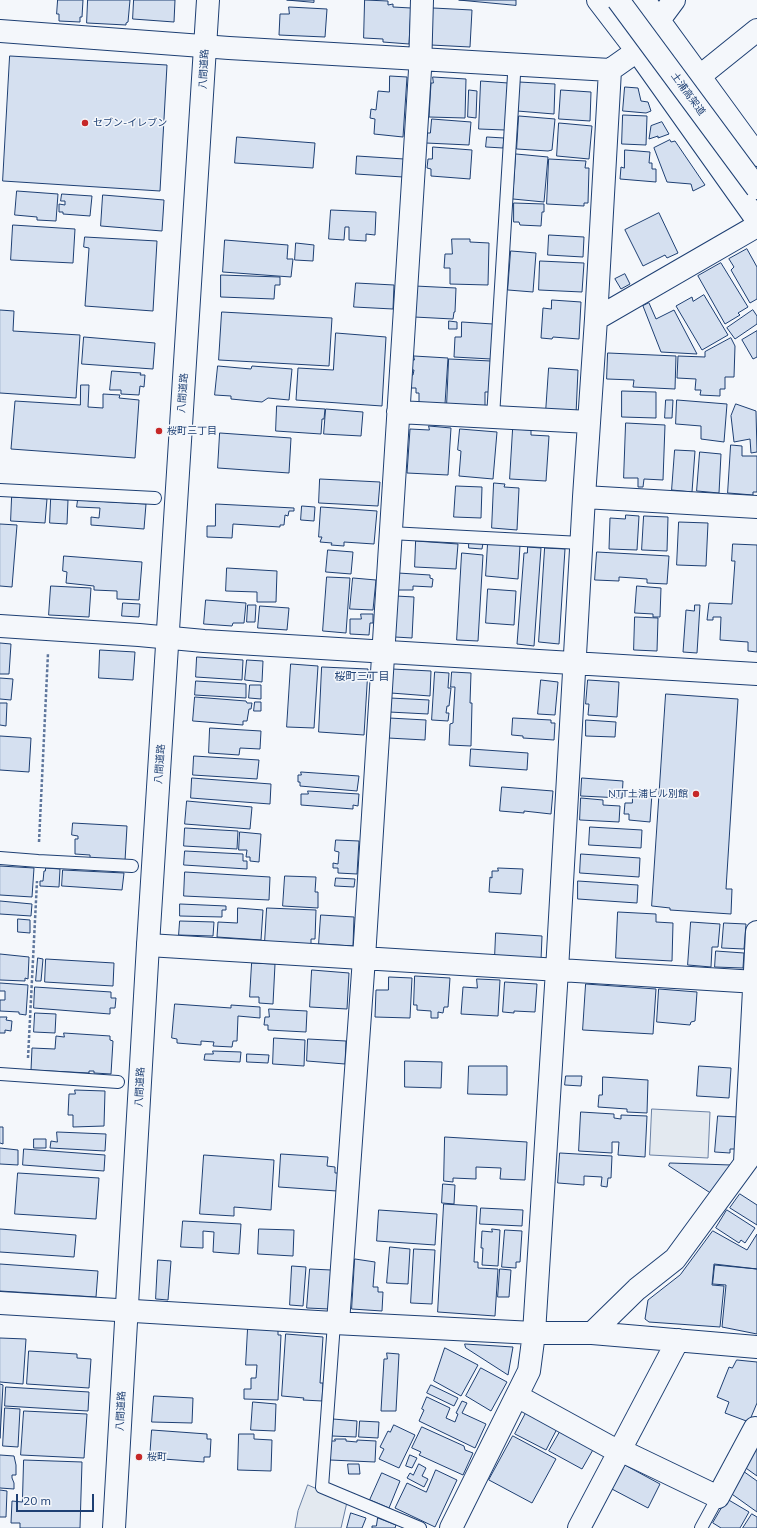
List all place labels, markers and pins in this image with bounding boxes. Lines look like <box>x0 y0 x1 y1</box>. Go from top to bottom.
place label: セブン-イレブン <box>93 117 167 129</box>
marker: セブン-イレブン <box>80 118 90 128</box>
place label: 桜町三丁目 <box>167 425 217 437</box>
marker: 桜町三丁目 <box>154 426 164 436</box>
place label: NTT土浦ビル別館 <box>608 788 688 800</box>
marker: NTT土浦ビル別館 <box>691 789 701 799</box>
place label: 桜町 <box>147 1451 167 1463</box>
marker: 桜町 <box>134 1452 144 1462</box>

